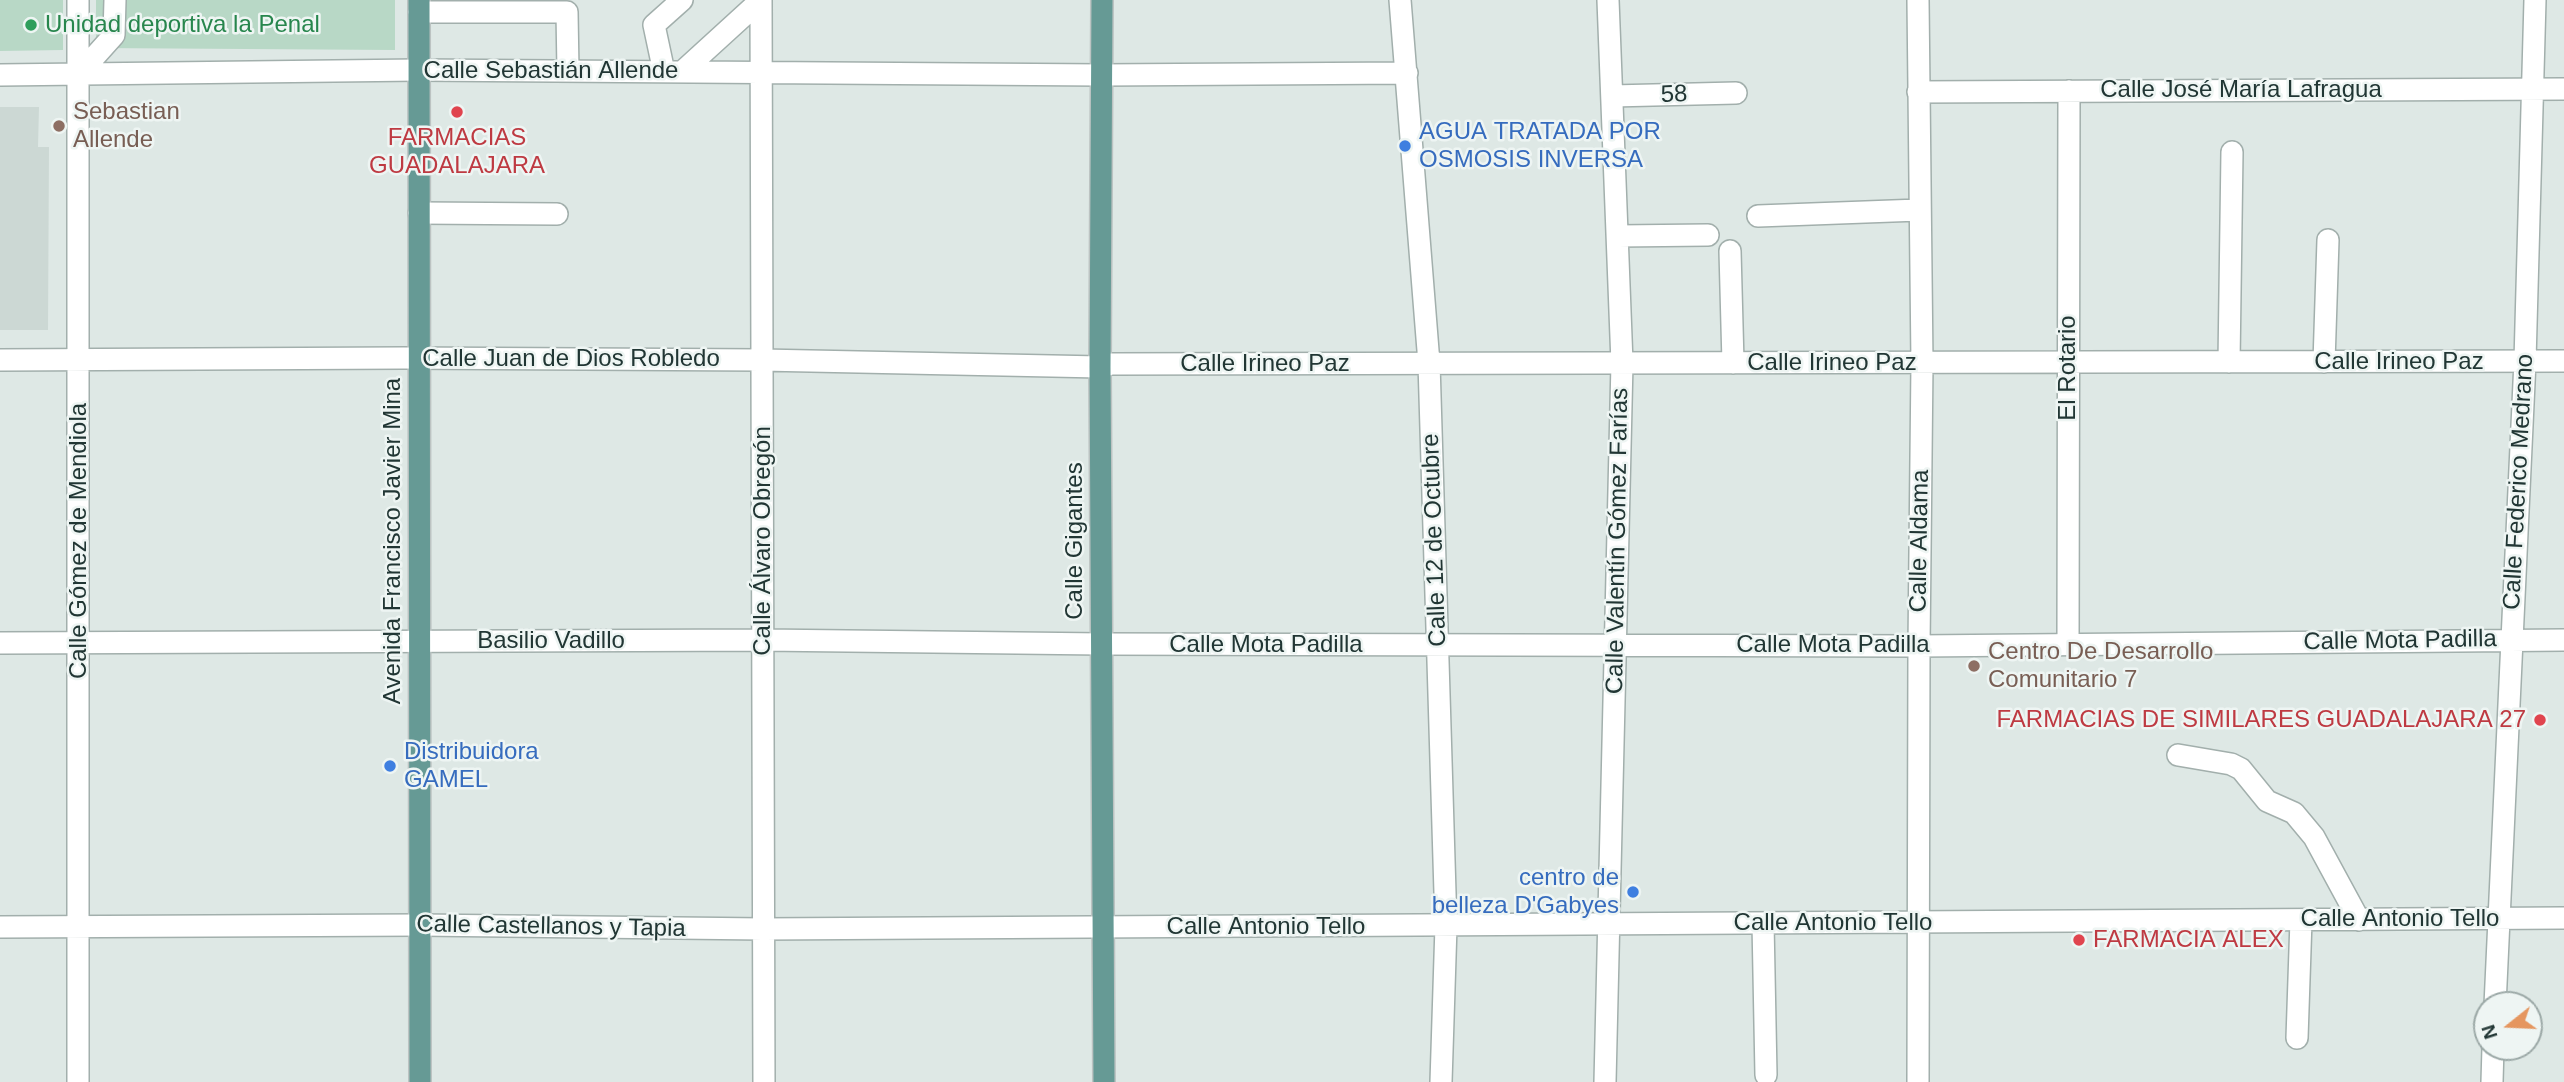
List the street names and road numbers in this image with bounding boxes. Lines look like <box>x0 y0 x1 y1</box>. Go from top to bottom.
street label: Calle Sebastián Allende <box>424 57 678 85</box>
street label: Calle José María Lafragua <box>2100 76 2382 104</box>
street label: 58 <box>1660 80 1688 110</box>
street label: El Rotario <box>2054 315 2082 421</box>
street label: Calle Juan de Dios Robledo <box>422 345 720 373</box>
street label: Calle Irineo Paz <box>2314 348 2484 376</box>
street label: Calle Irineo Paz <box>1747 349 1917 377</box>
street label: Calle Irineo Paz <box>1180 350 1350 378</box>
street label: Calle Federico Medrano <box>2498 353 2540 611</box>
street label: Avenida Francisco Javier Mina <box>379 378 407 704</box>
street label: Calle Valentín Gómez Farías <box>1601 388 1635 694</box>
street label: Calle Gómez de Mendiola <box>65 403 93 679</box>
street label: Calle Álvaro Obregón <box>749 426 777 656</box>
street label: Calle 12 de Octubre <box>1417 433 1453 647</box>
street label: Calle Gigantes <box>1061 462 1089 620</box>
street label: Calle Aldama <box>1904 469 1936 613</box>
street label: Calle Mota Padilla <box>2303 625 2497 657</box>
street label: Basilio Vadillo <box>477 627 625 655</box>
street label: Calle Mota Padilla <box>1169 631 1363 659</box>
street label: Calle Mota Padilla <box>1736 631 1930 659</box>
street label: Calle Antonio Tello <box>2301 905 2499 933</box>
street label: Calle Antonio Tello <box>1734 909 1932 937</box>
street label: Calle Castellanos y Tapia <box>416 910 686 944</box>
street label: Calle Antonio Tello <box>1167 913 1365 941</box>

